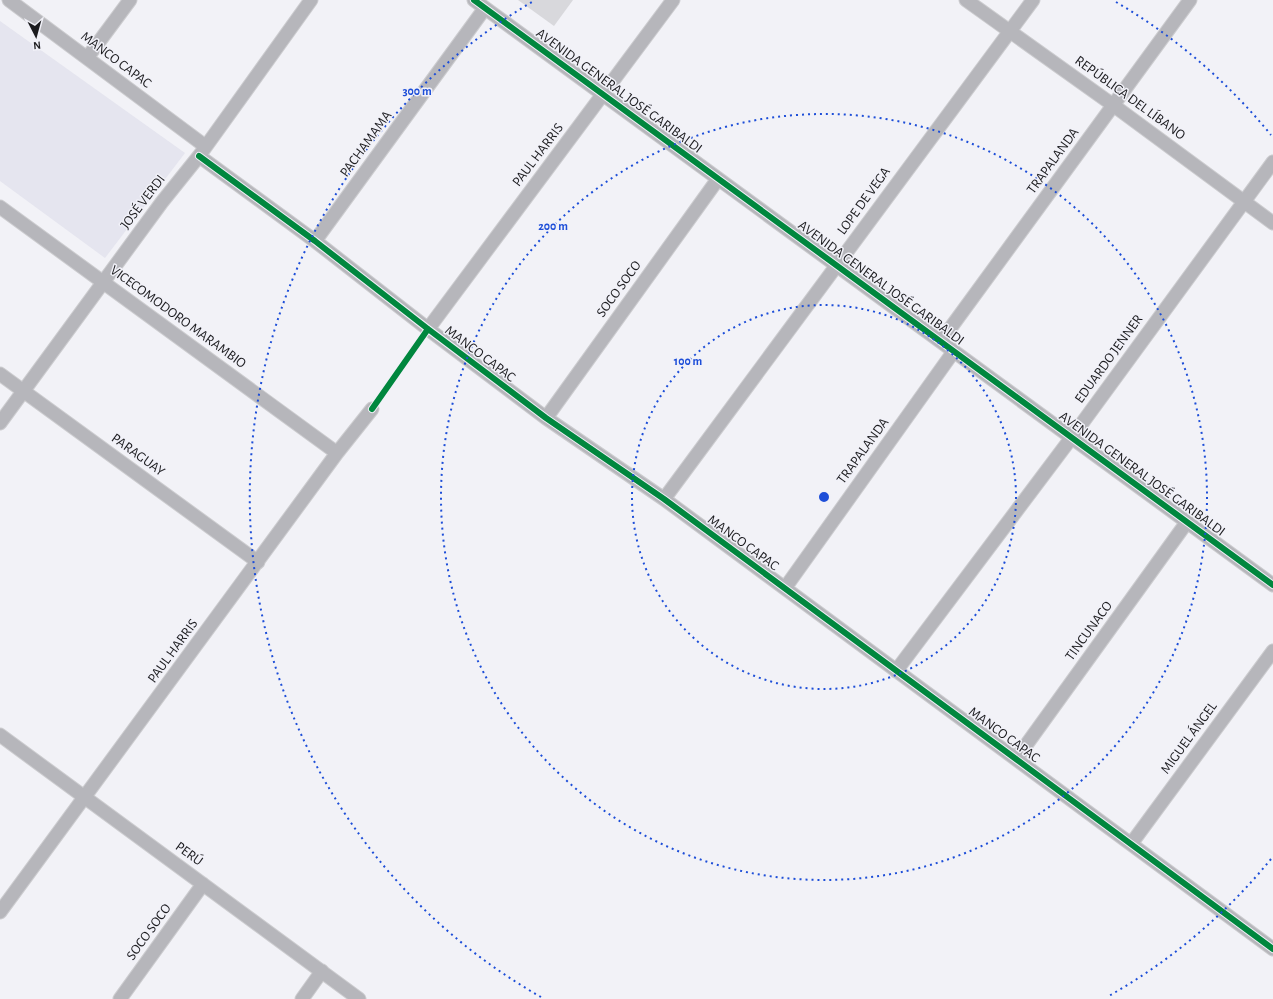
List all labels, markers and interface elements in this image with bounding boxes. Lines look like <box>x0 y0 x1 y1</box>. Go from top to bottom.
north arrow <box>16 16 56 56</box>
street label: AVENIDA GENERAL JOSÉ GARIBALDI <box>533 24 706 156</box>
street label: MANCO CAPAC <box>78 29 154 91</box>
text: N <box>33 40 41 51</box>
street label: REPÚBLICA DEL LÍBANO <box>1072 51 1190 143</box>
text: 300 m <box>402 85 432 97</box>
street label: PACHAMAMA <box>338 108 394 180</box>
street label: PAUL HARRIS <box>510 121 566 189</box>
street label: TRAPALANDA <box>1024 125 1082 197</box>
street label: LOPE DE VEGA <box>835 165 893 237</box>
street label: JOSÉ VERDI <box>116 170 168 232</box>
street label: AVENIDA GENERAL JOSÉ GARIBALDI <box>795 216 968 348</box>
text: 200 m <box>538 220 568 232</box>
street label: SOCO SOCO <box>594 258 644 320</box>
street label: VICECOMODORO MARAMBIO <box>108 263 249 371</box>
street label: EDUARDO JENNER <box>1072 312 1146 406</box>
street label: MANCO CAPAC <box>442 323 518 385</box>
text: 100 m <box>674 355 702 367</box>
street label: AVENIDA GENERAL JOSÉ GARIBALDI <box>1056 407 1229 539</box>
street label: TRAPALANDA <box>834 415 892 487</box>
street label: PARAGUAY <box>109 431 168 479</box>
centre of rings <box>817 490 831 504</box>
street label: MANCO CAPAC <box>705 513 781 573</box>
street label: TINCUNACO <box>1063 599 1115 663</box>
street label: PAUL HARRIS <box>145 617 201 685</box>
street label: MIGUEL ÁNGEL <box>1156 698 1220 776</box>
street label: MANCO CAPAC <box>966 705 1042 765</box>
street label: PERÚ <box>173 837 207 869</box>
street label: SOCO SOCO <box>124 901 174 963</box>

